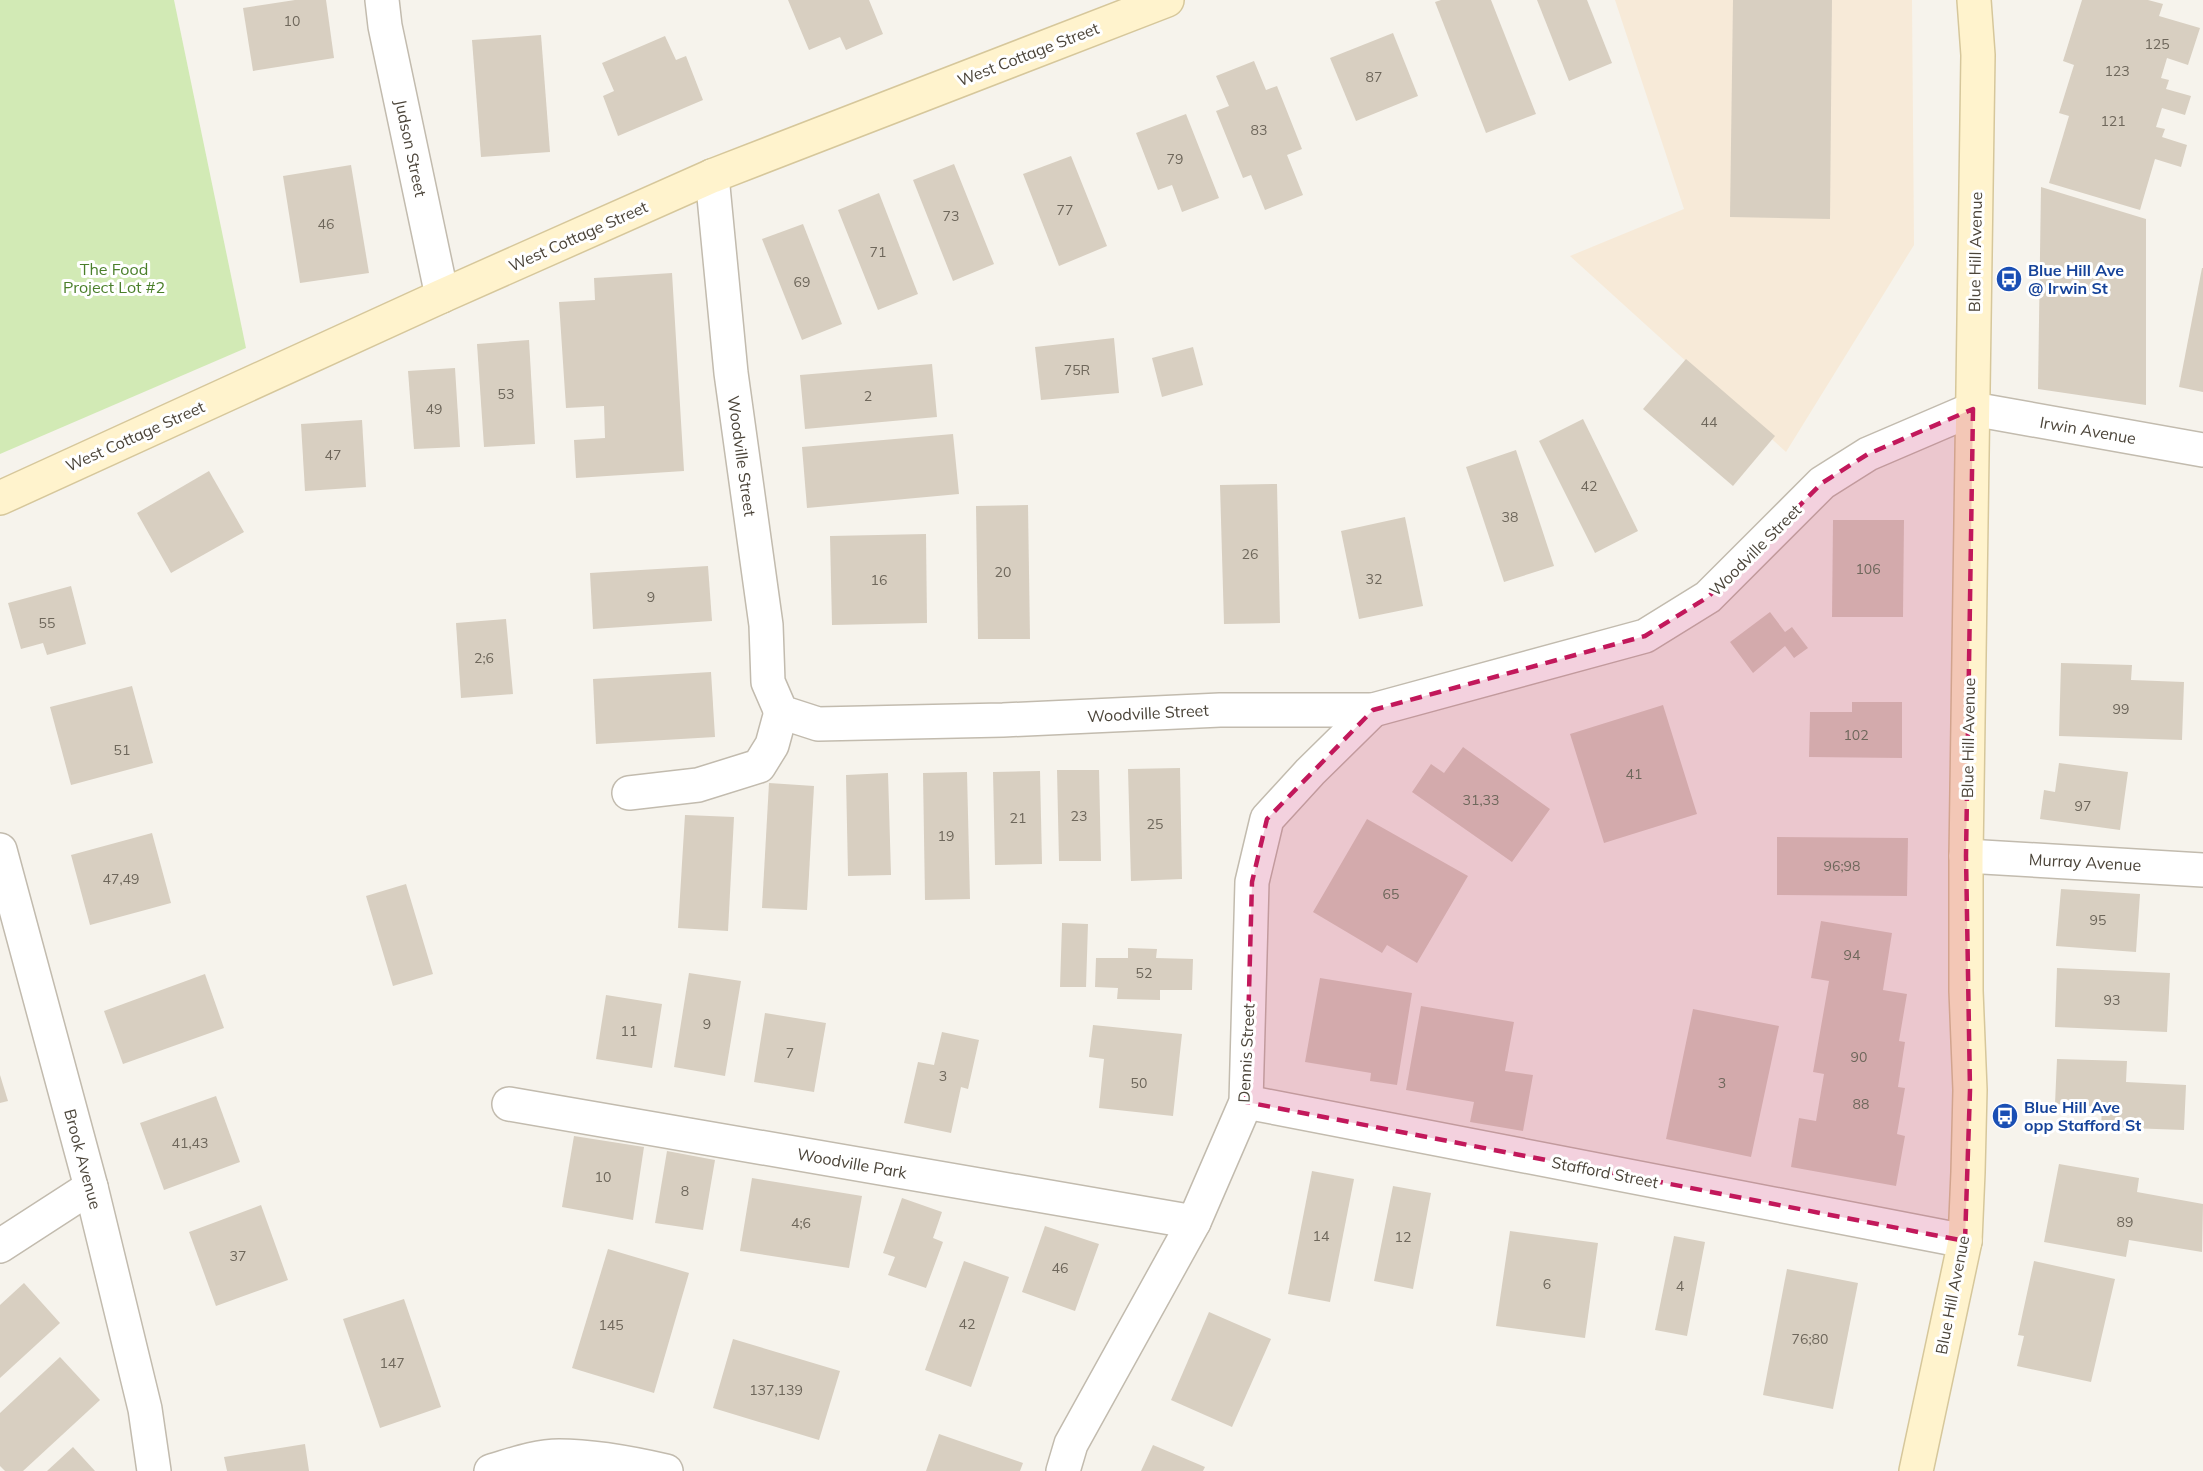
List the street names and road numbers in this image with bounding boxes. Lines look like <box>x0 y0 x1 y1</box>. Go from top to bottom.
street label: West Cottage Street <box>954 18 1102 90</box>
street label: Judson Street <box>391 98 431 199</box>
street label: Blue Hill Avenue <box>1964 192 1986 312</box>
street label: West Cottage Street <box>505 196 651 276</box>
street label: Woodville Street <box>724 394 760 518</box>
street label: West Cottage Street <box>62 396 208 476</box>
street label: Irwin Avenue <box>2038 412 2138 448</box>
street label: Woodville Street <box>1705 500 1805 600</box>
street label: Blue Hill Avenue <box>1957 678 1979 798</box>
street label: Woodville Street <box>1087 700 1210 726</box>
street label: Murray Avenue <box>2028 849 2142 875</box>
street label: Dennis Street <box>1233 1002 1259 1103</box>
street label: Brook Avenue <box>60 1107 106 1211</box>
street label: Woodville Park <box>795 1143 909 1183</box>
street label: Stafford Street <box>1550 1152 1660 1192</box>
street label: Blue Hill Avenue <box>1931 1234 1973 1356</box>

